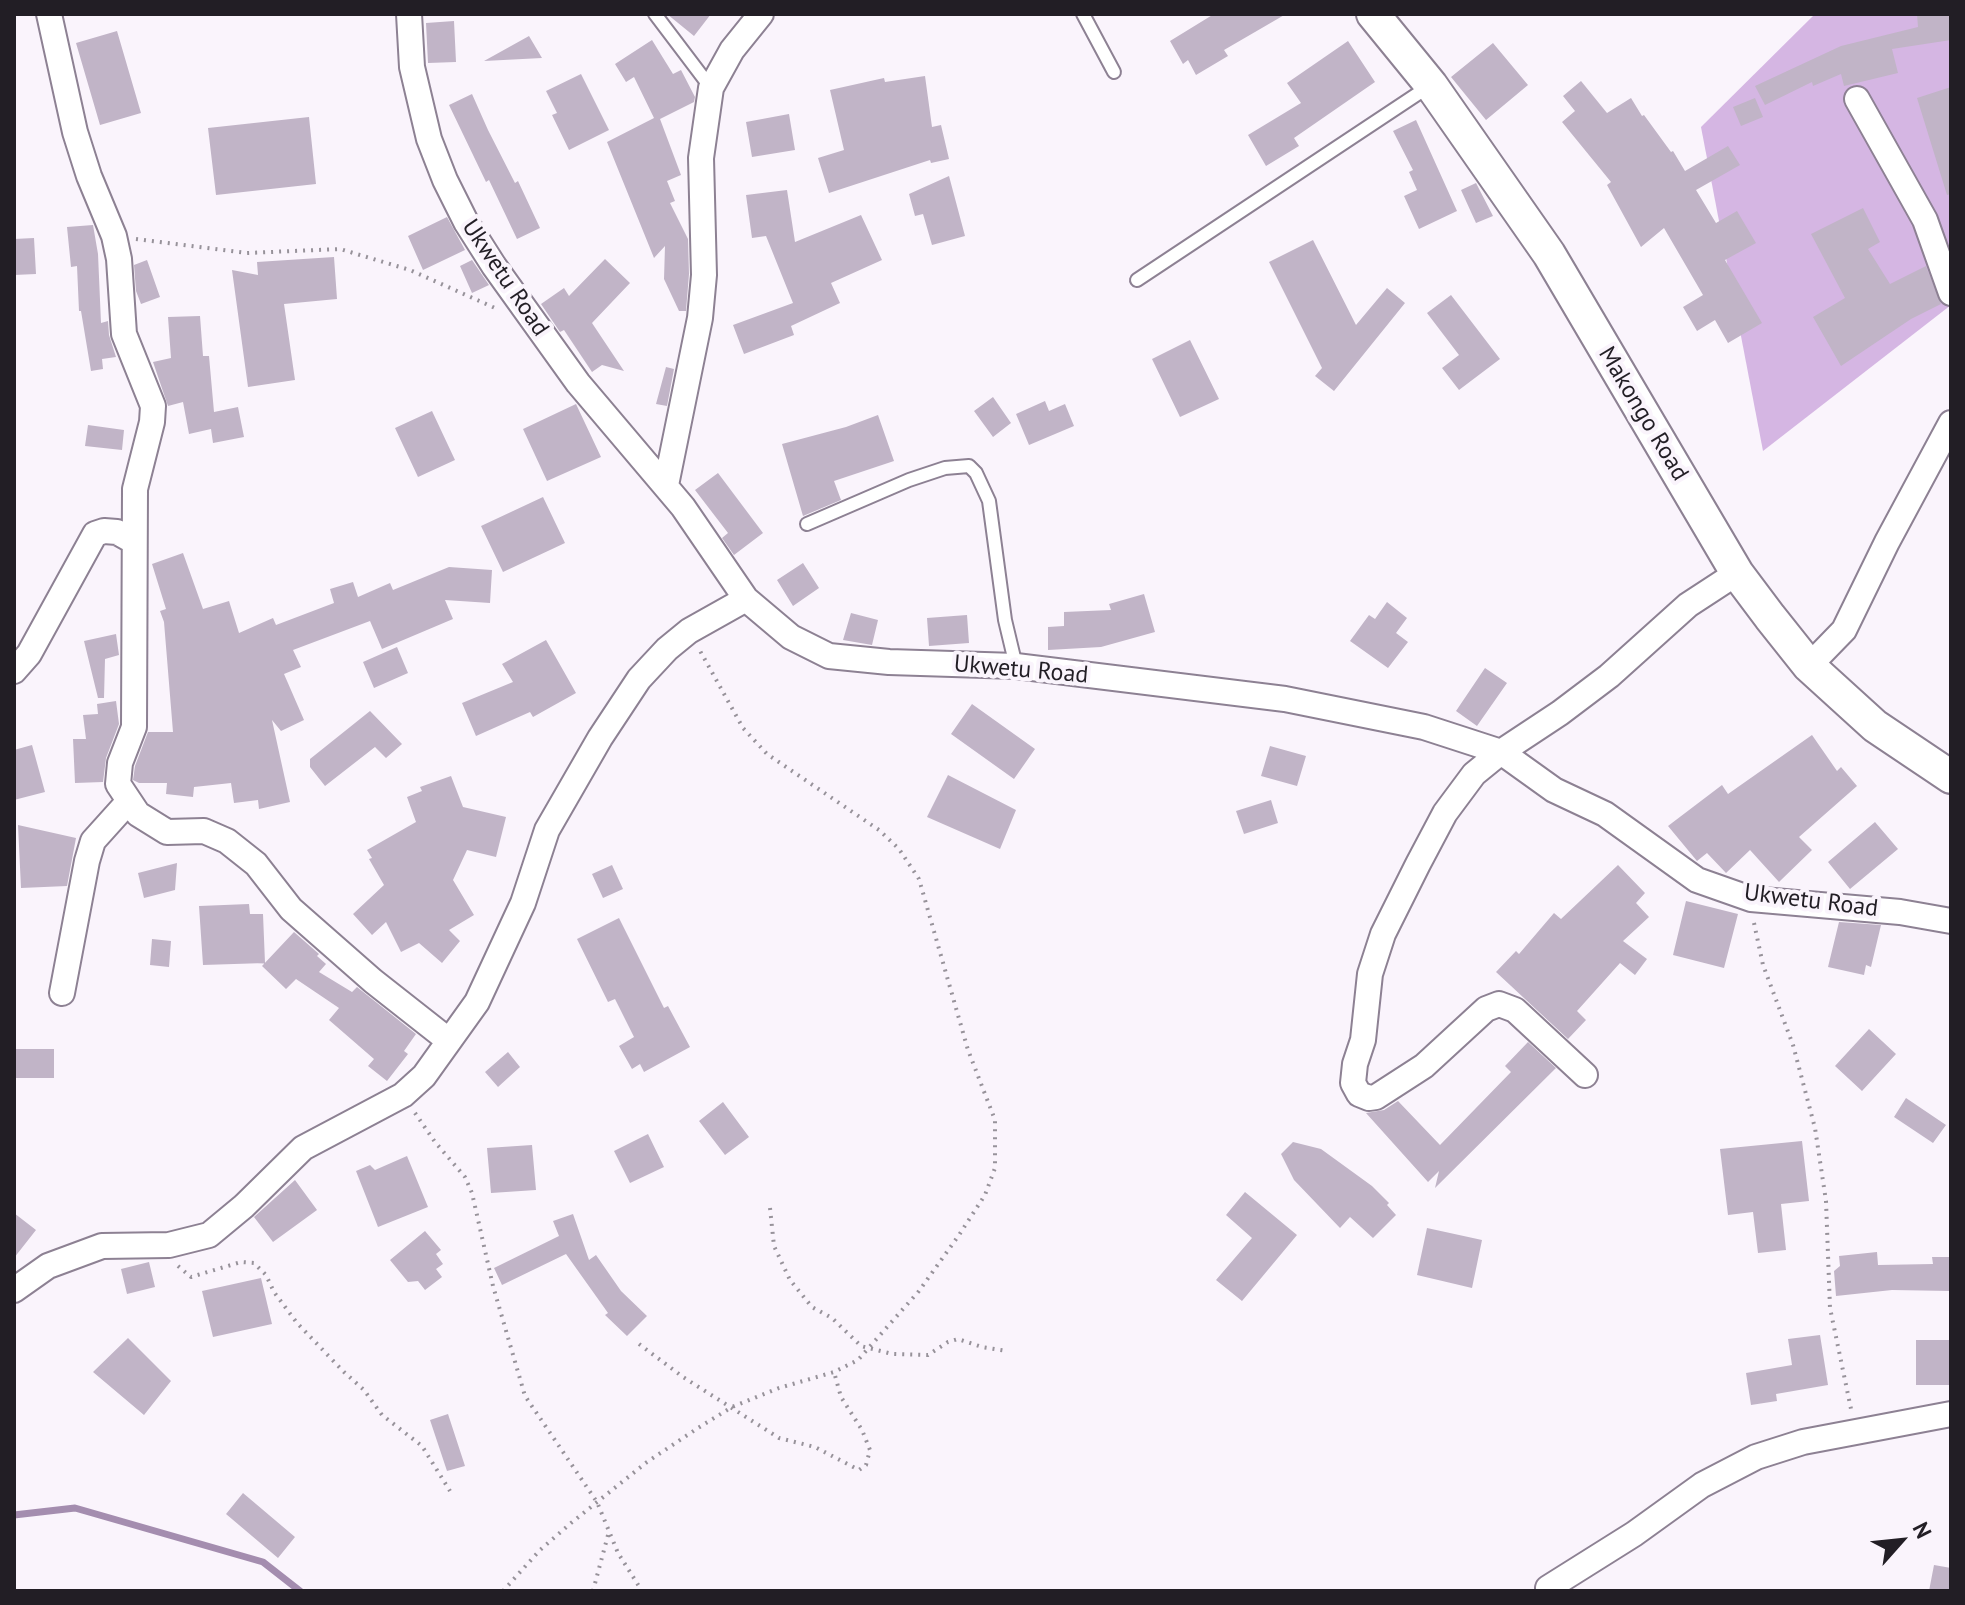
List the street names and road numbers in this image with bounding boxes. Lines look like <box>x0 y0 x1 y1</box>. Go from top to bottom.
street label: Ukwetu Road <box>455 214 555 342</box>
street label: Makongo Road <box>1592 342 1694 486</box>
street label: Ukwetu Road <box>953 650 1089 690</box>
street label: Ukwetu Road <box>1742 878 1880 924</box>

